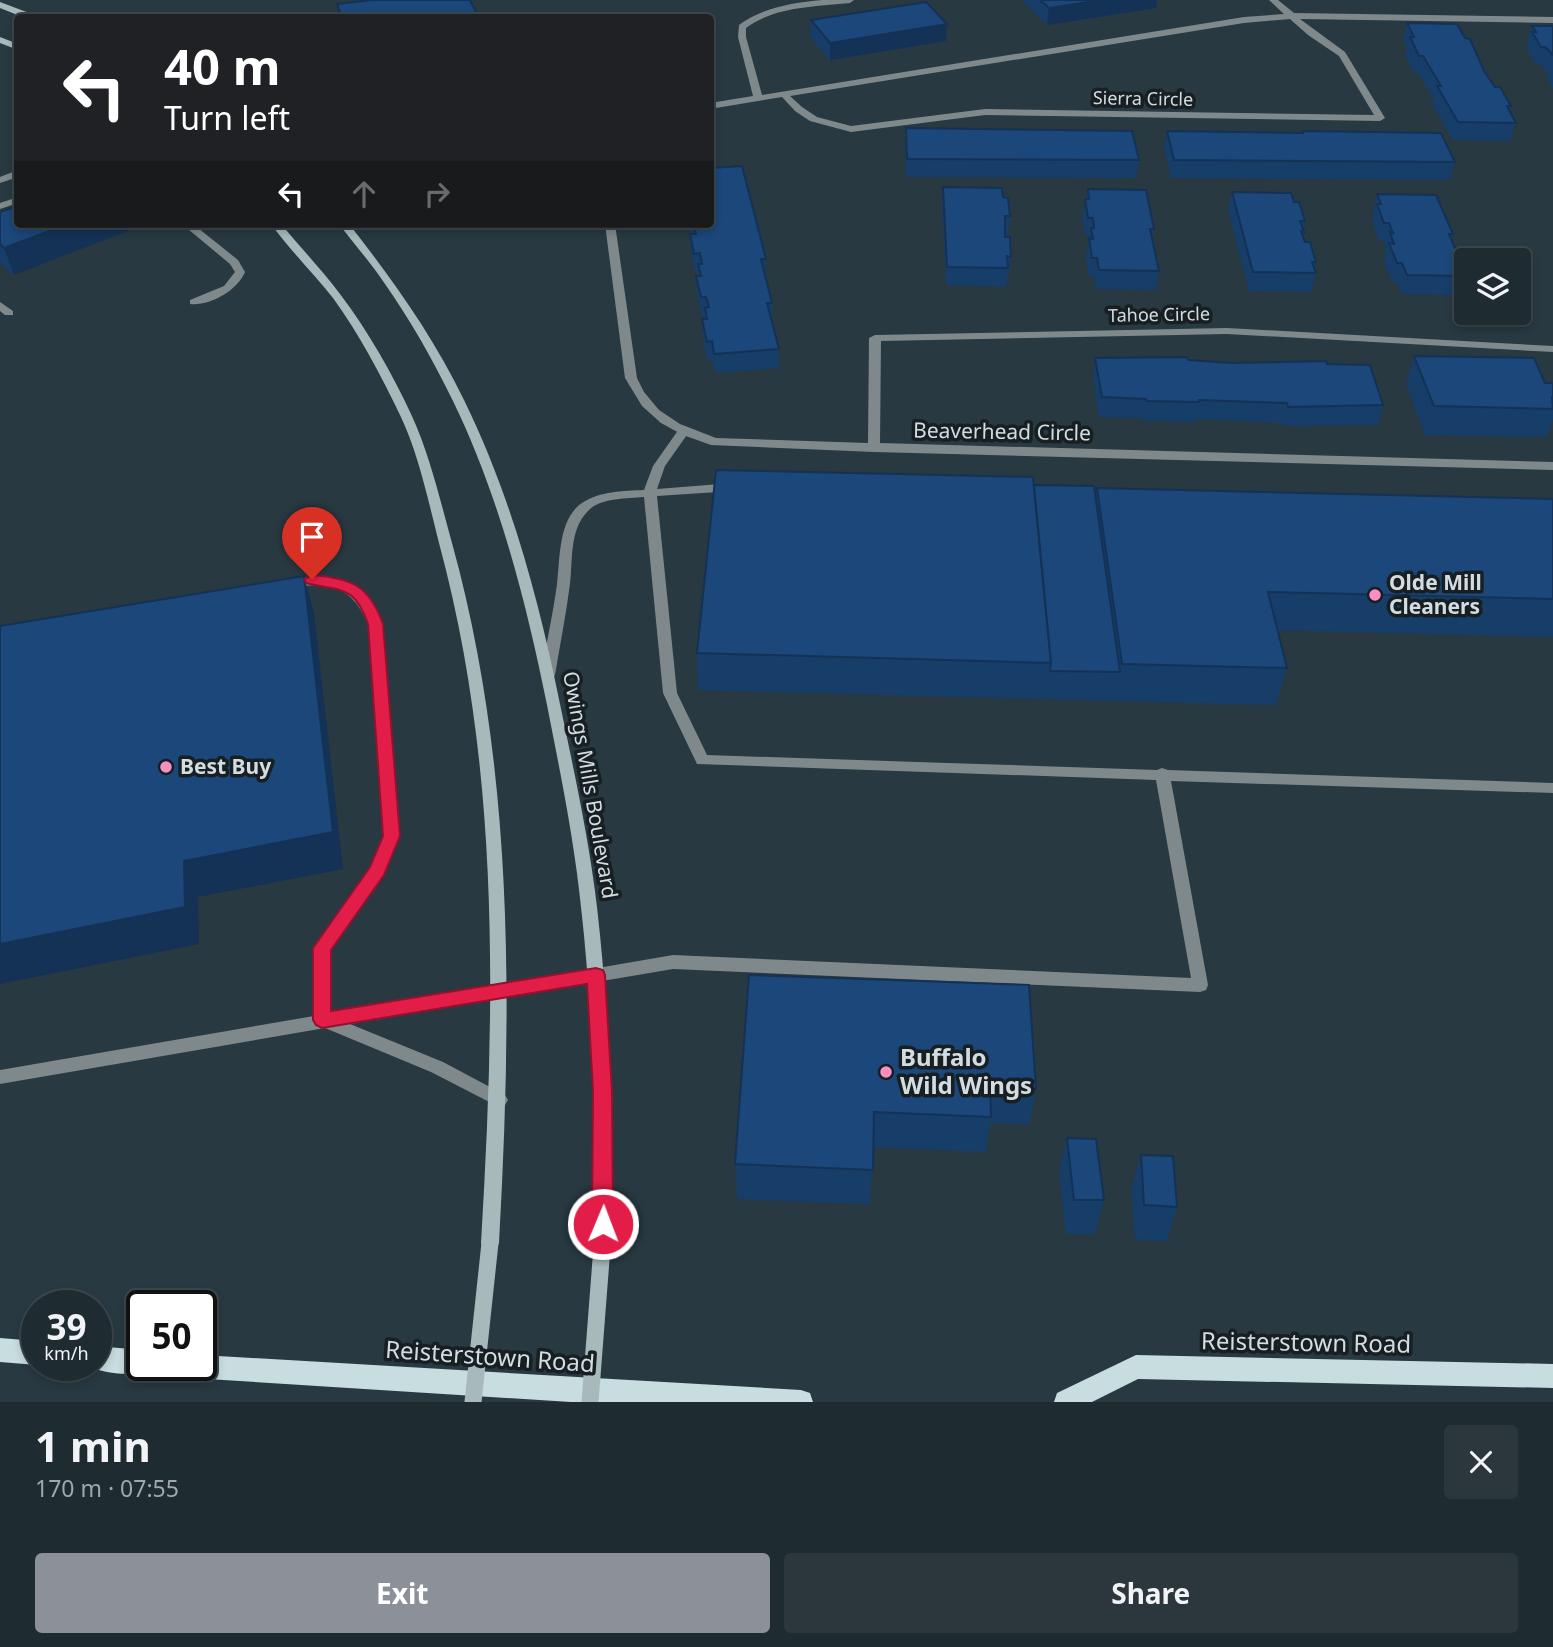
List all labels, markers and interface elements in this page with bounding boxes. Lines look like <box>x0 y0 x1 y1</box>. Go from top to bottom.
text: 40 m <box>164 33 281 99</box>
icon: left <box>49 42 140 133</box>
street label: Sierra Circle <box>1093 85 1193 111</box>
text: Turn left <box>164 96 290 139</box>
icon: left <box>272 175 310 213</box>
icon: ahead <box>345 175 383 213</box>
icon: right <box>418 175 456 213</box>
map controls <box>1454 248 1531 325</box>
button: layers <box>1454 248 1531 325</box>
street label: Tahoe Circle <box>1108 301 1210 327</box>
street label: Beaverhead Circle <box>913 415 1091 447</box>
pin <box>282 507 342 579</box>
icon: arrive <box>293 518 331 556</box>
place label: Olde Mill Cleaners <box>1389 568 1482 620</box>
marker: Olde Mill Cleaners <box>1367 587 1383 603</box>
street label: Owings Mills Boulevard <box>557 669 625 901</box>
place label: Best Buy <box>180 752 271 780</box>
marker: Best Buy <box>158 759 174 775</box>
place label: Buffalo Wild Wings <box>900 1040 1032 1101</box>
marker: Buffalo Wild Wings <box>878 1064 894 1080</box>
position arrow <box>566 1187 640 1261</box>
speed limit sign: 50 <box>126 1290 217 1381</box>
text: 39 <box>46 1303 87 1350</box>
street label: Reisterstown Road <box>1201 1323 1411 1360</box>
street label: Reisterstown Road <box>384 1332 596 1379</box>
text: km/h <box>44 1341 89 1365</box>
text: 1 min <box>35 1417 151 1474</box>
button: close <box>1444 1425 1518 1499</box>
text: 170 m · 07:55 <box>35 1472 179 1504</box>
button: Exit <box>35 1553 770 1633</box>
button: Share <box>784 1553 1518 1633</box>

